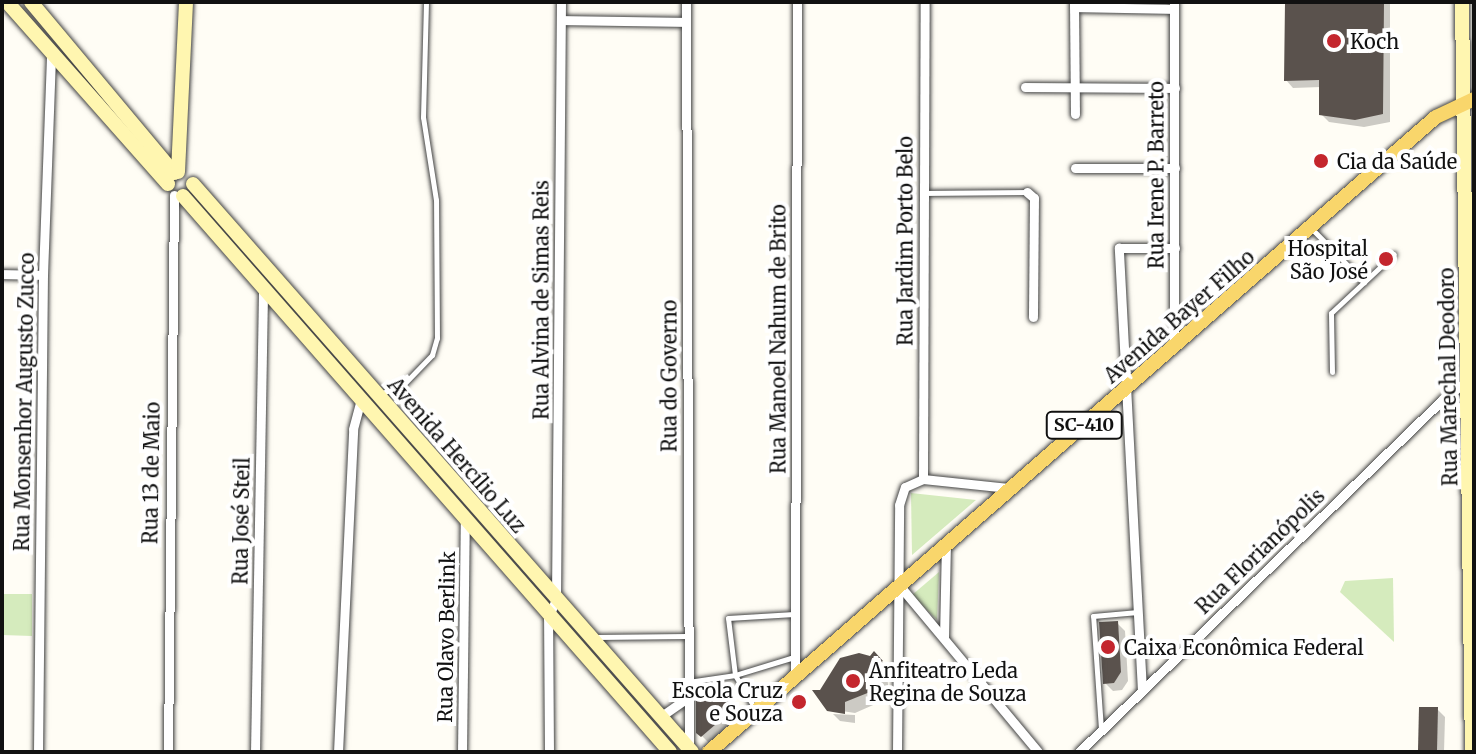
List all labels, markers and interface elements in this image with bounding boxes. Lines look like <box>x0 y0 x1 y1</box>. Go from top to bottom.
place label: Koch <box>1350 29 1399 53</box>
marker: Koch <box>1325 32 1343 50</box>
street label: Rua Irene P. Barreto <box>1144 81 1168 269</box>
street label: Rua Jardim Porto Belo <box>893 136 917 346</box>
place label: Cia da Saúde <box>1337 149 1457 173</box>
marker: Cia da Saúde <box>1312 152 1330 170</box>
street label: Rua Alvina de Simas Reis <box>529 180 553 420</box>
street label: Rua Manoel Nahum de Brito <box>766 204 790 474</box>
place label: Hospital São José <box>1288 236 1368 283</box>
street label: Avenida Bayer Filho <box>1099 244 1259 388</box>
marker: Hospital São José <box>1375 248 1397 270</box>
street label: Rua Monsenhor Augusto Zucco <box>9 252 39 552</box>
street label: Rua Marechal Deodoro <box>1434 268 1462 486</box>
street label: Rua do Governo <box>657 300 681 452</box>
street label: Avenida Hercílio Luz <box>383 373 531 537</box>
street label: Rua 13 de Maio <box>138 402 164 544</box>
road number: SC-410 <box>1044 411 1124 439</box>
street label: Rua José Steil <box>228 457 254 585</box>
street label: Rua Florianópolis <box>1191 483 1329 619</box>
street label: Rua Olavo Berlink <box>433 551 459 723</box>
place label: Caixa Econômica Federal <box>1124 635 1364 659</box>
marker: Caixa Econômica Federal <box>1099 638 1117 656</box>
place label: Anfiteatro Leda Regina de Souza <box>869 658 1027 705</box>
marker: Anfiteatro Leda Regina de Souza <box>844 672 862 690</box>
place label: Escola Cruz e Souza <box>672 678 783 725</box>
marker: Escola Cruz e Souza <box>790 693 808 711</box>

